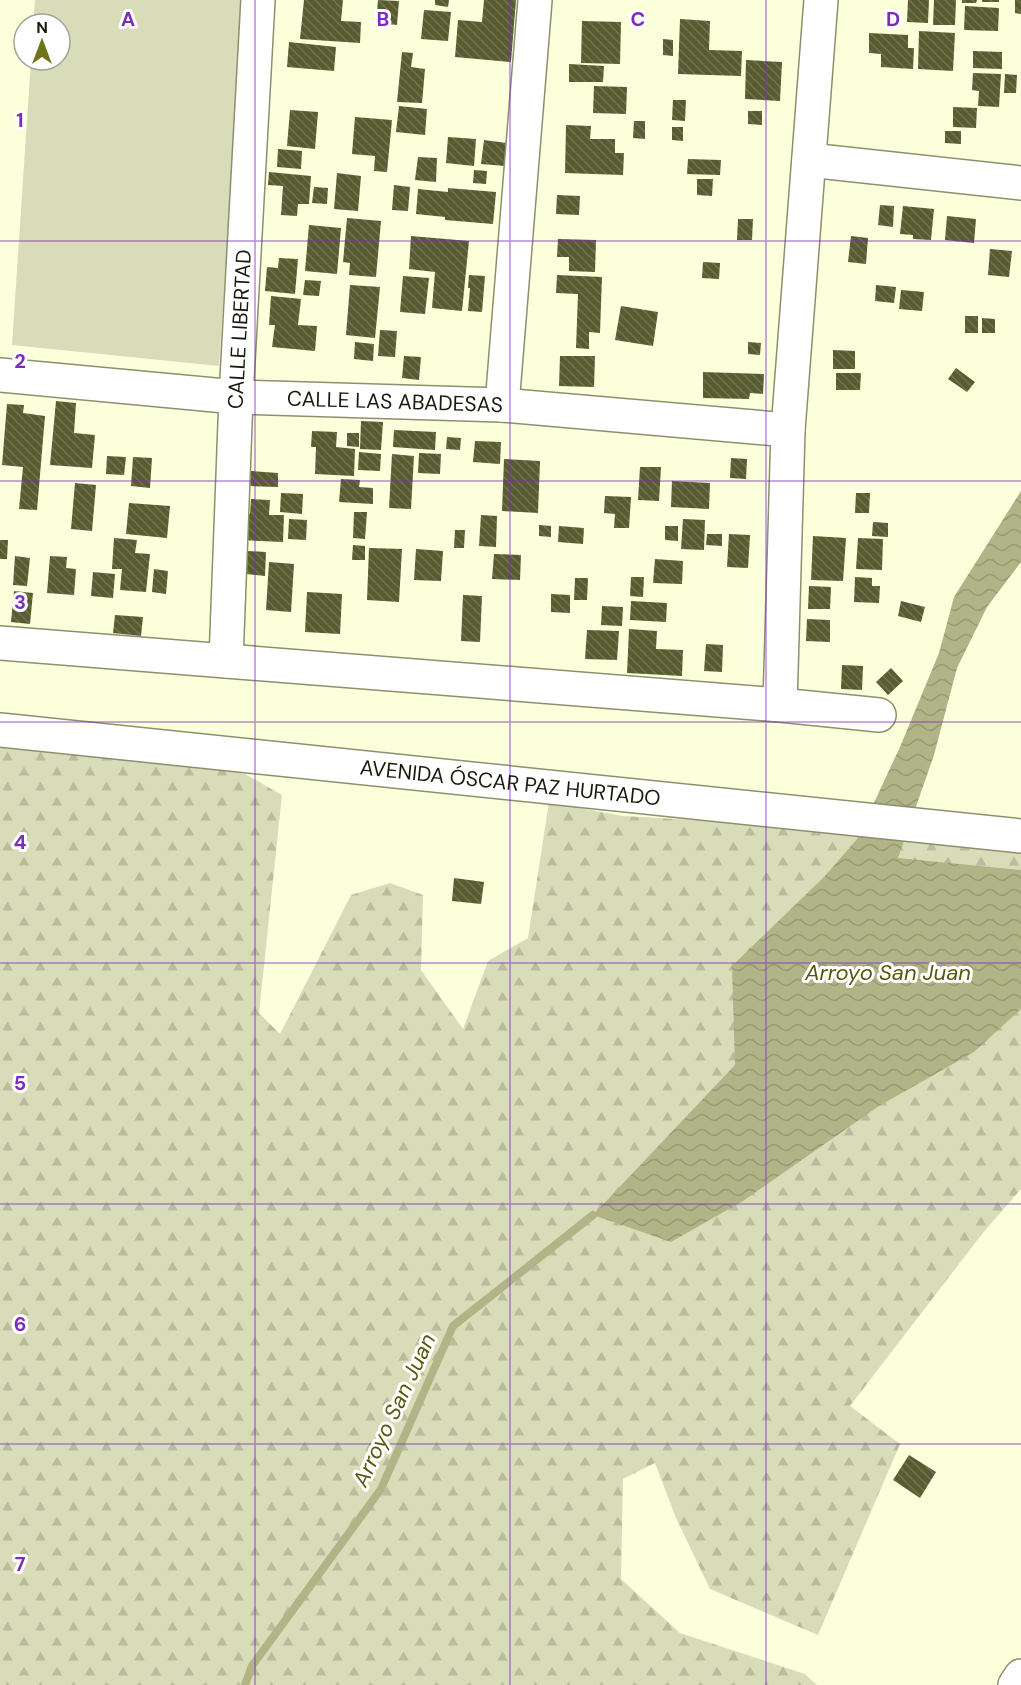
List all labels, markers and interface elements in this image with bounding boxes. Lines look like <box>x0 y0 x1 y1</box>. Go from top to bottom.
text: A <box>121 6 135 32</box>
text: B <box>377 6 389 32</box>
text: C <box>631 6 645 32</box>
text: D <box>886 6 900 32</box>
north arrow <box>12 12 72 72</box>
text: N <box>36 17 48 38</box>
text: 1 <box>16 107 24 133</box>
street label: CALLE LIBERTAD <box>222 249 258 410</box>
text: 2 <box>14 348 26 374</box>
street label: CALLE LAS ABADESAS <box>286 385 503 419</box>
text: 3 <box>14 589 26 615</box>
street label: AVENIDA ÓSCAR PAZ HURTADO <box>359 753 662 812</box>
text: 4 <box>14 829 27 855</box>
water label: Arroyo San Juan <box>804 958 971 987</box>
text: 5 <box>14 1070 26 1096</box>
text: 6 <box>14 1311 26 1337</box>
water label: Arroyo San Juan <box>345 1329 442 1492</box>
text: 7 <box>15 1551 26 1577</box>

